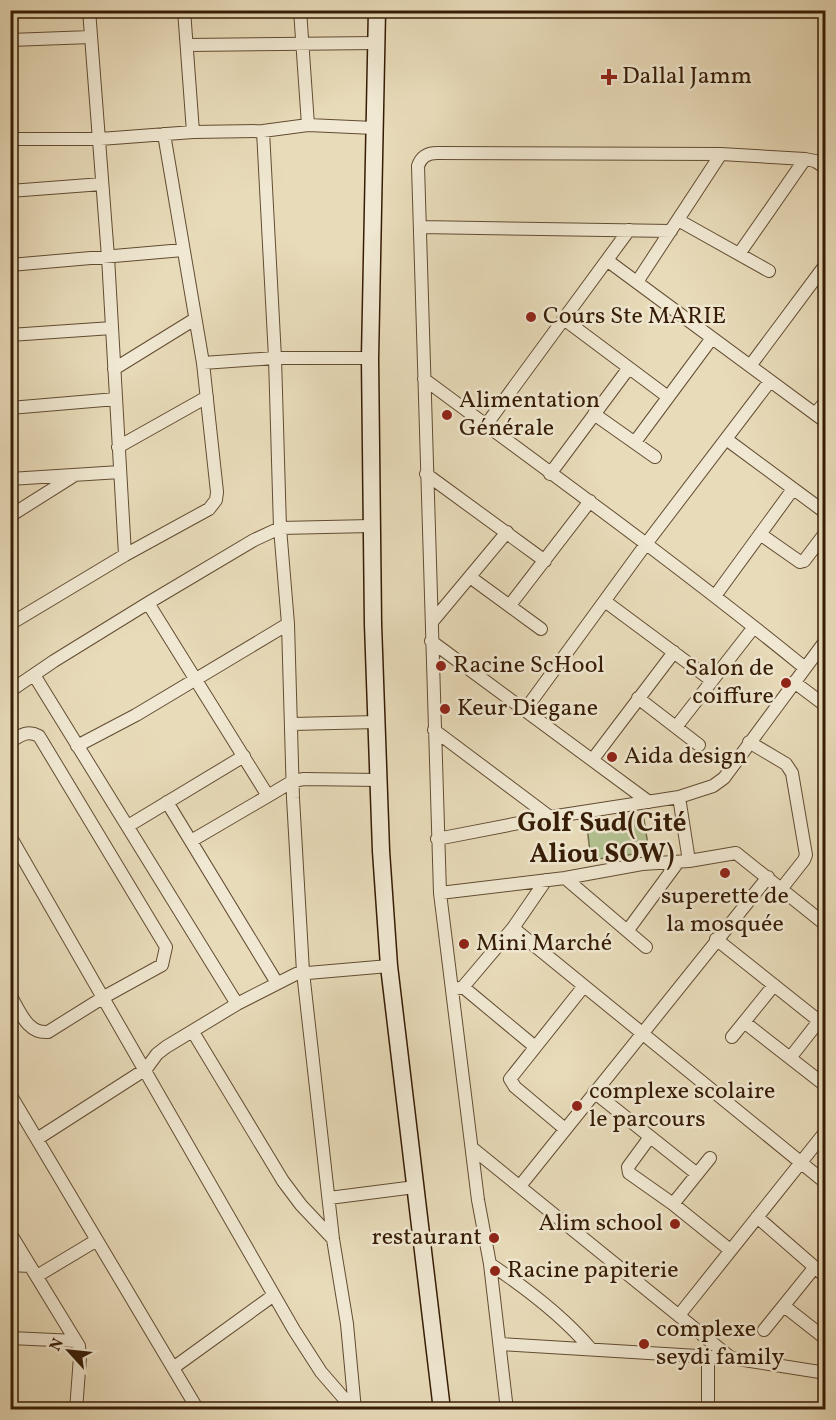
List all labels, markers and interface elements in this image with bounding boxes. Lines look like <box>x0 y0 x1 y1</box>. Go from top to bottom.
place label: Dallal Jamm <box>622 60 752 94</box>
marker: Dallal Jamm <box>600 68 618 86</box>
place label: Cours Ste MARIE <box>543 300 726 334</box>
marker: Cours Ste MARIE <box>524 310 538 324</box>
place label: Alimentation Générale <box>459 384 600 446</box>
marker: Alimentation Générale <box>440 408 454 422</box>
place label: Racine ScHool <box>453 649 604 683</box>
place label: Salon de coiffure <box>685 652 774 714</box>
marker: Racine ScHool <box>434 659 448 673</box>
marker: Salon de coiffure <box>779 676 793 690</box>
place label: Keur Diegane <box>457 692 598 726</box>
marker: Keur Diegane <box>438 702 452 716</box>
place label: Aida design <box>624 740 747 774</box>
marker: Aida design <box>605 750 619 764</box>
district label: Golf Sud(Cité Aliou SOW) <box>517 805 687 874</box>
marker: superette de la mosquée <box>718 866 732 880</box>
place label: superette de la mosquée <box>661 880 789 942</box>
place label: Mini Marché <box>476 927 612 961</box>
marker: Mini Marché <box>457 937 471 951</box>
place label: complexe scolaire le parcours <box>589 1075 775 1137</box>
marker: complexe scolaire le parcours <box>570 1099 584 1113</box>
place label: Alim school <box>538 1207 663 1241</box>
marker: Alim school <box>668 1217 682 1231</box>
place label: restaurant <box>372 1221 482 1255</box>
marker: restaurant <box>487 1231 501 1245</box>
place label: Racine papiterie <box>507 1254 679 1288</box>
marker: Racine papiterie <box>488 1264 502 1278</box>
place label: complexe seydi family <box>656 1313 785 1375</box>
north arrow <box>39 1321 99 1381</box>
text: N <box>45 1335 70 1355</box>
marker: complexe seydi family <box>637 1337 651 1351</box>

